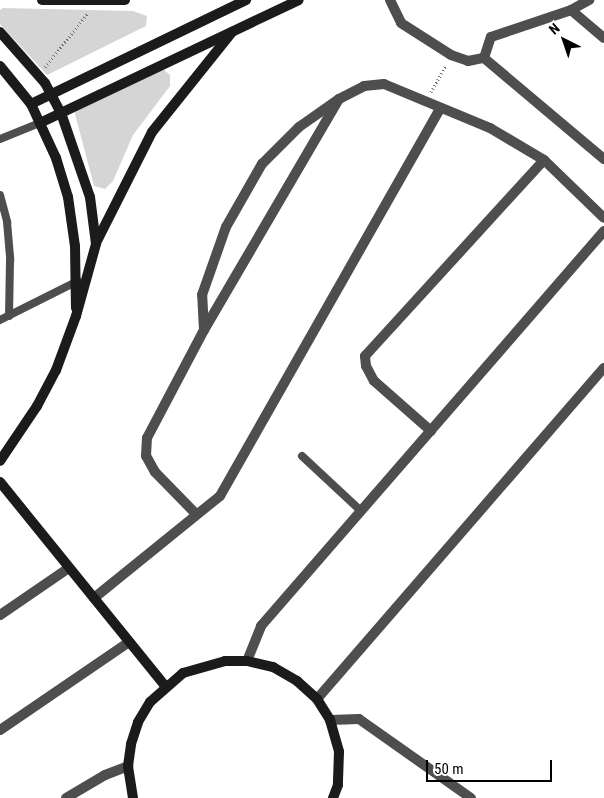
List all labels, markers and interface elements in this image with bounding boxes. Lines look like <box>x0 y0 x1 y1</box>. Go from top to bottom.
north arrow <box>539 15 589 65</box>
text: N <box>546 20 563 38</box>
scale bar <box>429 750 555 782</box>
text: 50 m <box>434 760 464 778</box>

